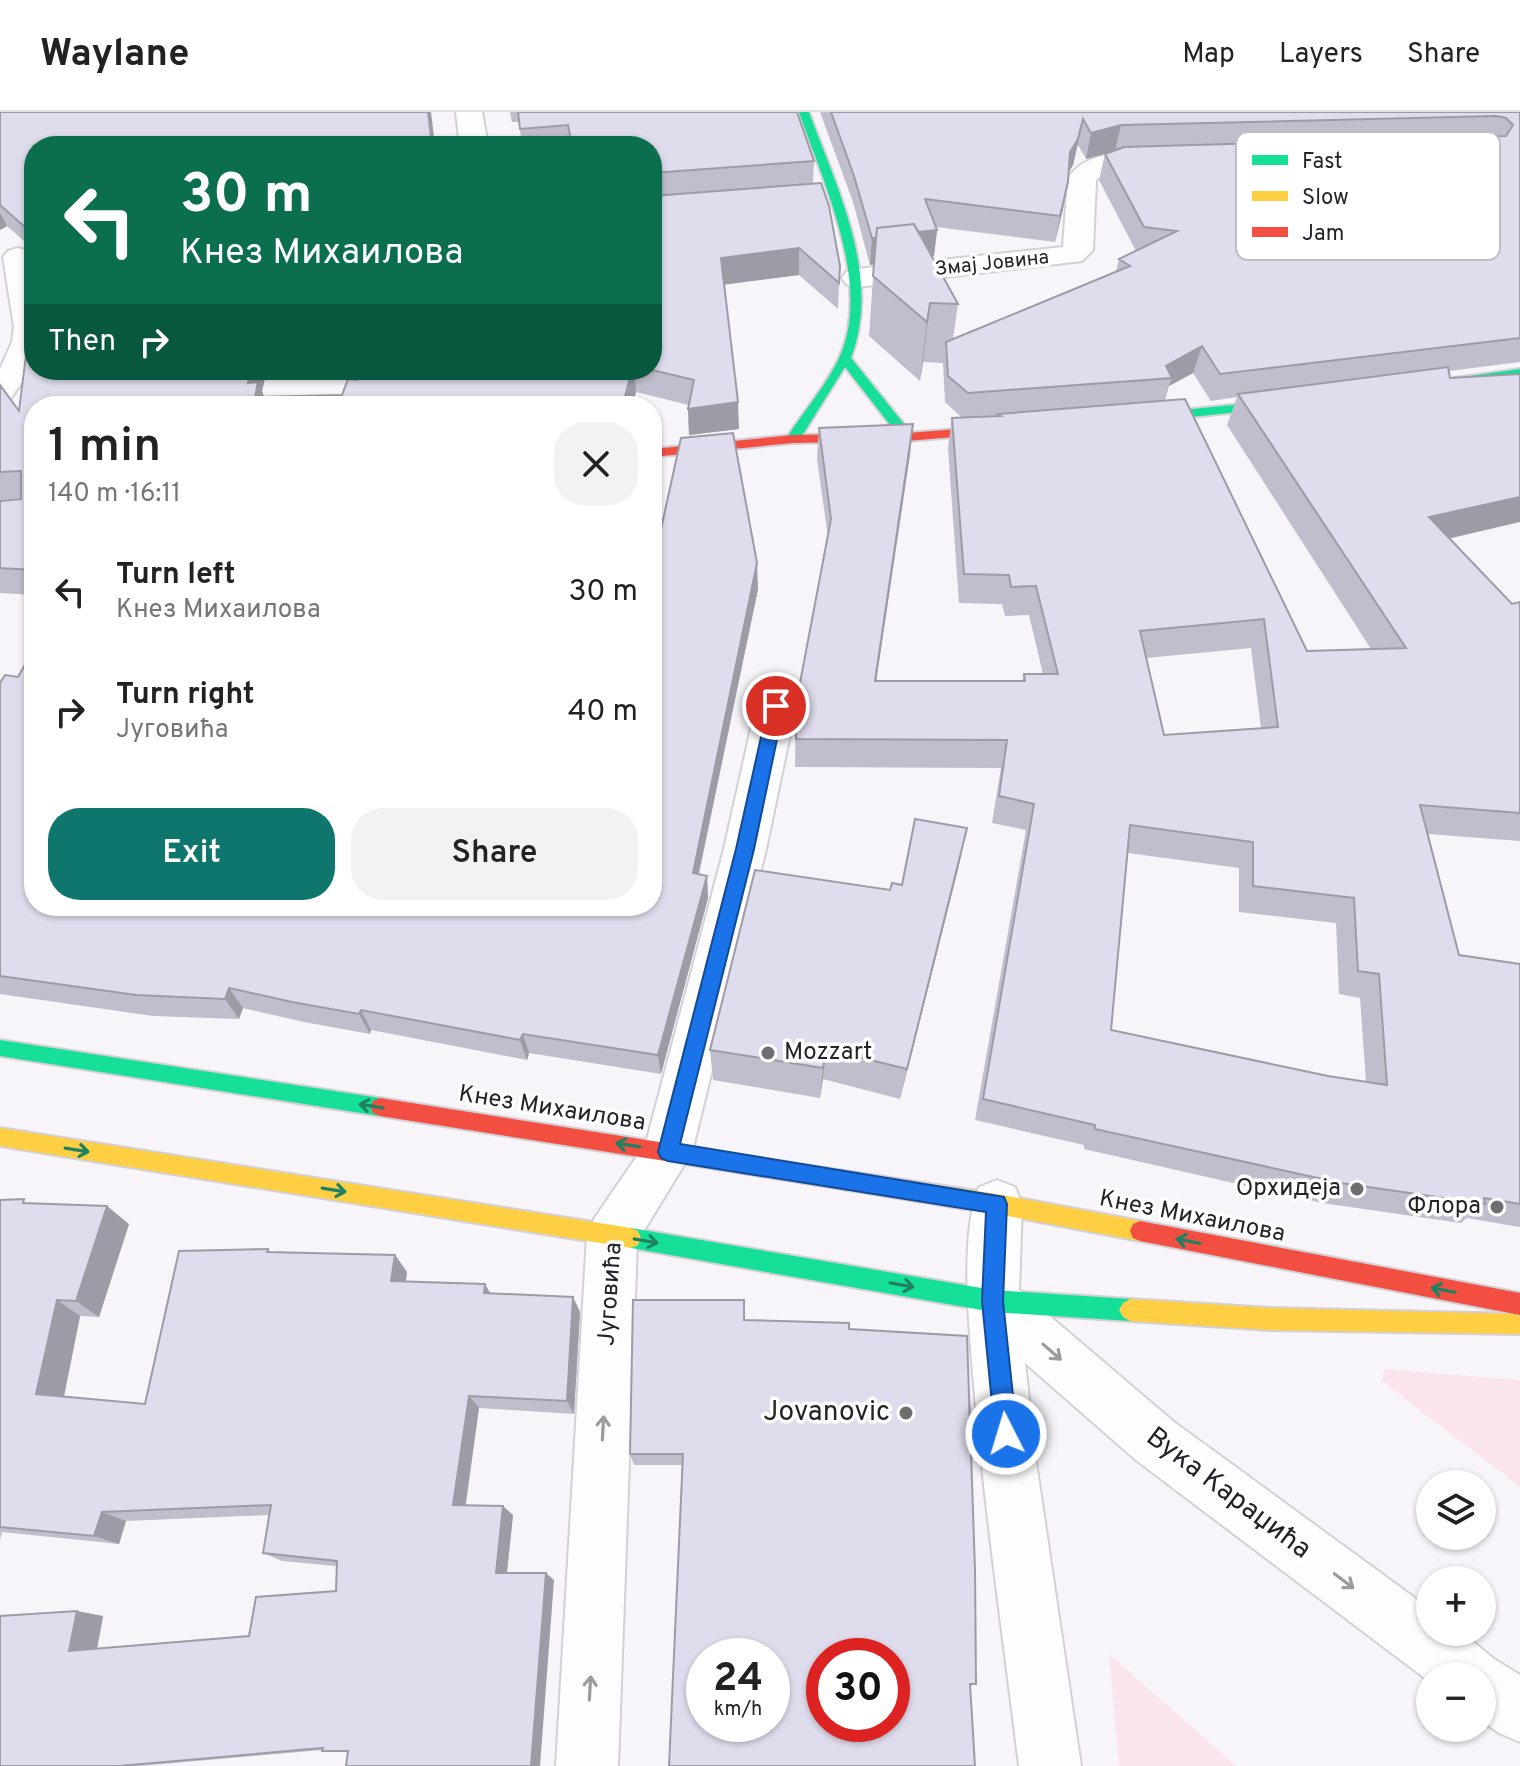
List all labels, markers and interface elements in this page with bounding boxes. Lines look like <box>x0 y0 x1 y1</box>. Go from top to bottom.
text: Waylane <box>40 31 189 80</box>
text: Map <box>1182 37 1235 73</box>
text: Layers <box>1279 37 1363 73</box>
text: Share <box>1407 37 1480 73</box>
legend <box>1236 132 1500 260</box>
text: Fast <box>1302 149 1343 176</box>
text: 30 m <box>180 162 313 232</box>
icon: left <box>48 168 152 272</box>
text: Slow <box>1302 185 1349 212</box>
text: Jam <box>1302 221 1345 248</box>
text: Кнез Михаилова <box>180 231 463 277</box>
street label: Змај Јовина <box>934 245 1050 283</box>
icon: right <box>132 320 176 364</box>
text: Then <box>48 324 116 361</box>
text: 1 min <box>48 418 161 478</box>
button: close <box>554 422 638 506</box>
text: 140 m · 16:11 <box>48 478 181 511</box>
text: Turn left <box>116 557 236 594</box>
icon: left <box>48 570 92 614</box>
text: 30 m <box>569 574 638 611</box>
text: Кнез Михаилова <box>116 594 321 627</box>
pin <box>742 672 810 740</box>
text: Turn right <box>116 677 254 714</box>
icon: arrive <box>754 684 798 728</box>
icon: right <box>48 690 92 734</box>
text: 40 m <box>568 694 638 731</box>
text: Југовића <box>116 714 228 747</box>
button: Exit <box>48 808 335 900</box>
button: Share <box>351 808 638 900</box>
place label: Mozzart <box>784 1038 872 1068</box>
marker: Mozzart <box>759 1044 777 1062</box>
street label: Кнез Михаилова <box>456 1079 648 1139</box>
one-way arrow <box>359 1098 384 1113</box>
one-way arrow <box>616 1137 641 1152</box>
one-way arrow <box>64 1143 89 1158</box>
place label: Орхидеја <box>1236 1174 1341 1204</box>
marker: Орхидеја <box>1348 1180 1366 1198</box>
one-way arrow <box>321 1183 346 1198</box>
street label: Кнез Михаилова <box>1096 1184 1288 1250</box>
place label: Флора <box>1408 1192 1481 1222</box>
marker: Флора <box>1488 1198 1506 1216</box>
one-way arrow <box>1176 1233 1201 1248</box>
one-way arrow <box>632 1235 658 1250</box>
street label: Југовића <box>592 1241 630 1347</box>
one-way arrow <box>889 1278 914 1293</box>
one-way arrow <box>1431 1281 1457 1296</box>
one-way arrow <box>1041 1342 1061 1360</box>
position arrow <box>964 1392 1048 1476</box>
place label: Jovanovic <box>763 1395 890 1431</box>
marker: Jovanovic <box>897 1404 915 1422</box>
one-way arrow <box>596 1415 611 1442</box>
street label: Вука Караџића <box>1138 1420 1318 1568</box>
map controls <box>1416 1470 1496 1742</box>
button: layers <box>1416 1470 1496 1550</box>
button: + <box>1416 1566 1496 1646</box>
one-way arrow <box>1333 1573 1354 1590</box>
speed limit sign: 30 <box>806 1638 910 1742</box>
text: 24 <box>713 1655 763 1705</box>
button: − <box>1416 1662 1496 1742</box>
one-way arrow <box>583 1675 598 1702</box>
text: km/h <box>714 1697 762 1723</box>

